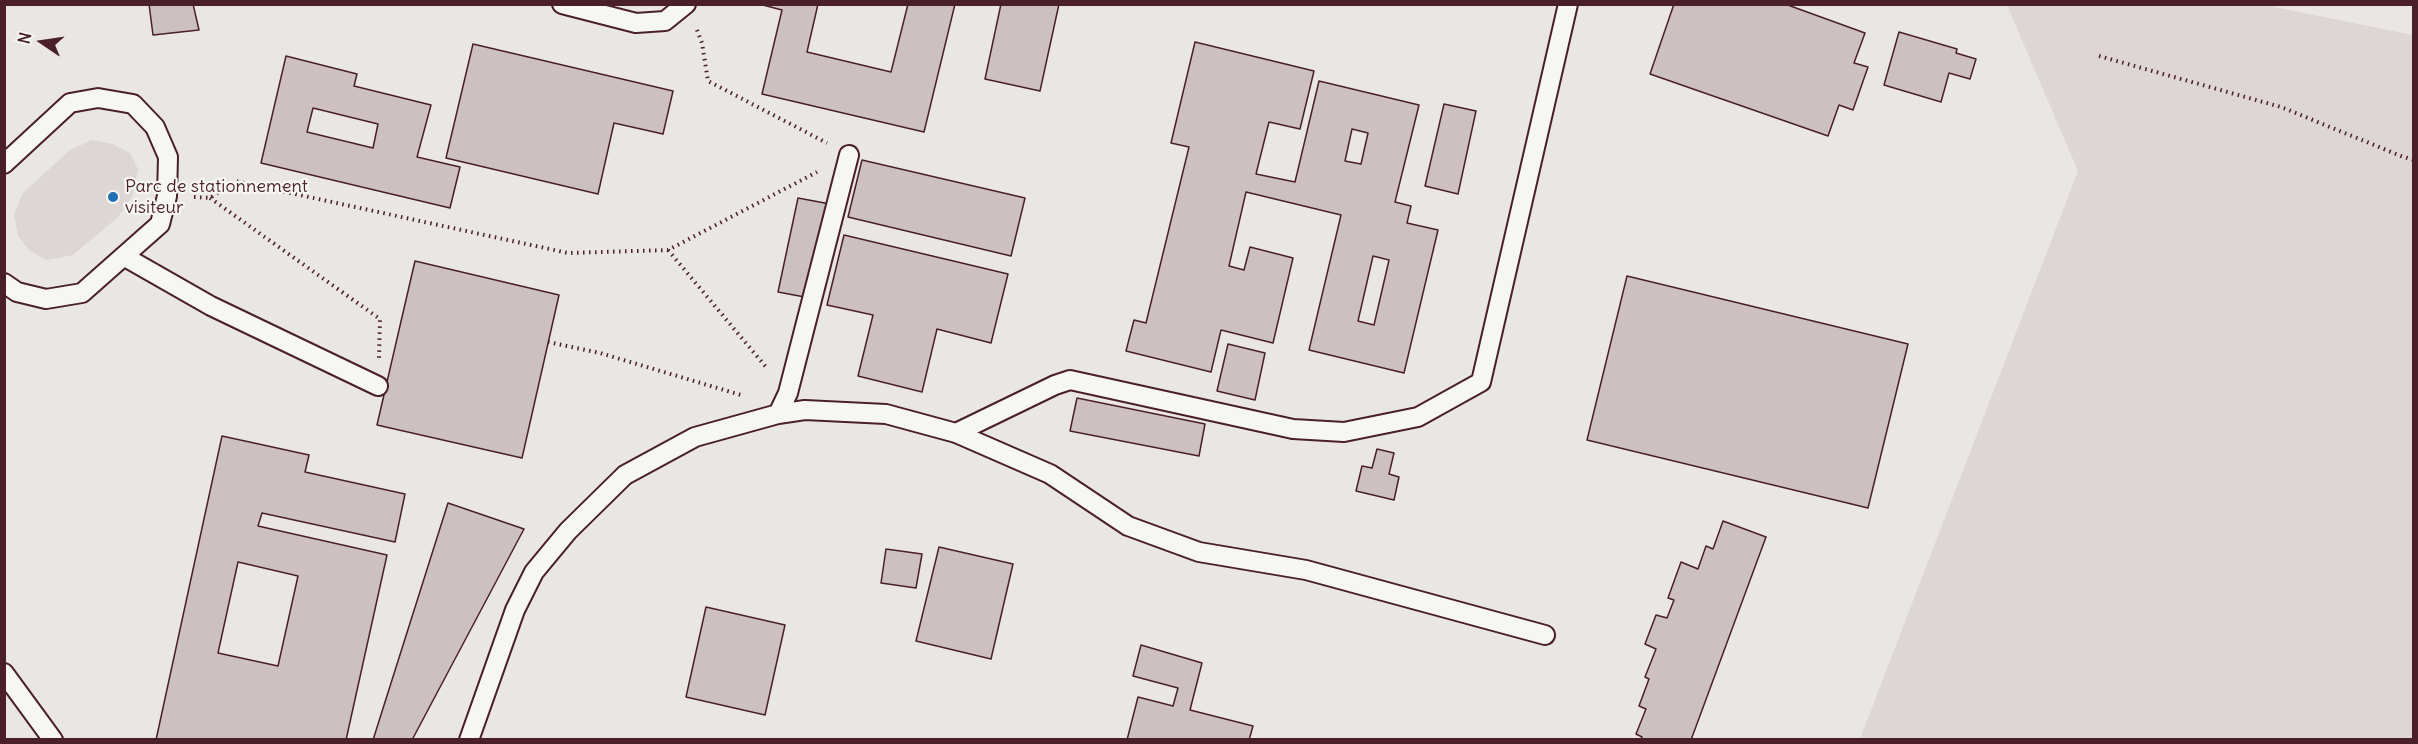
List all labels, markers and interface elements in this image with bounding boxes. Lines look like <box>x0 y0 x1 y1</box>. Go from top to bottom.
north arrow <box>12 12 72 72</box>
text: N <box>13 30 35 46</box>
place label: Parc de stationnement visiteur <box>125 176 308 219</box>
marker: Parc de stationnement visiteur <box>106 190 120 204</box>

